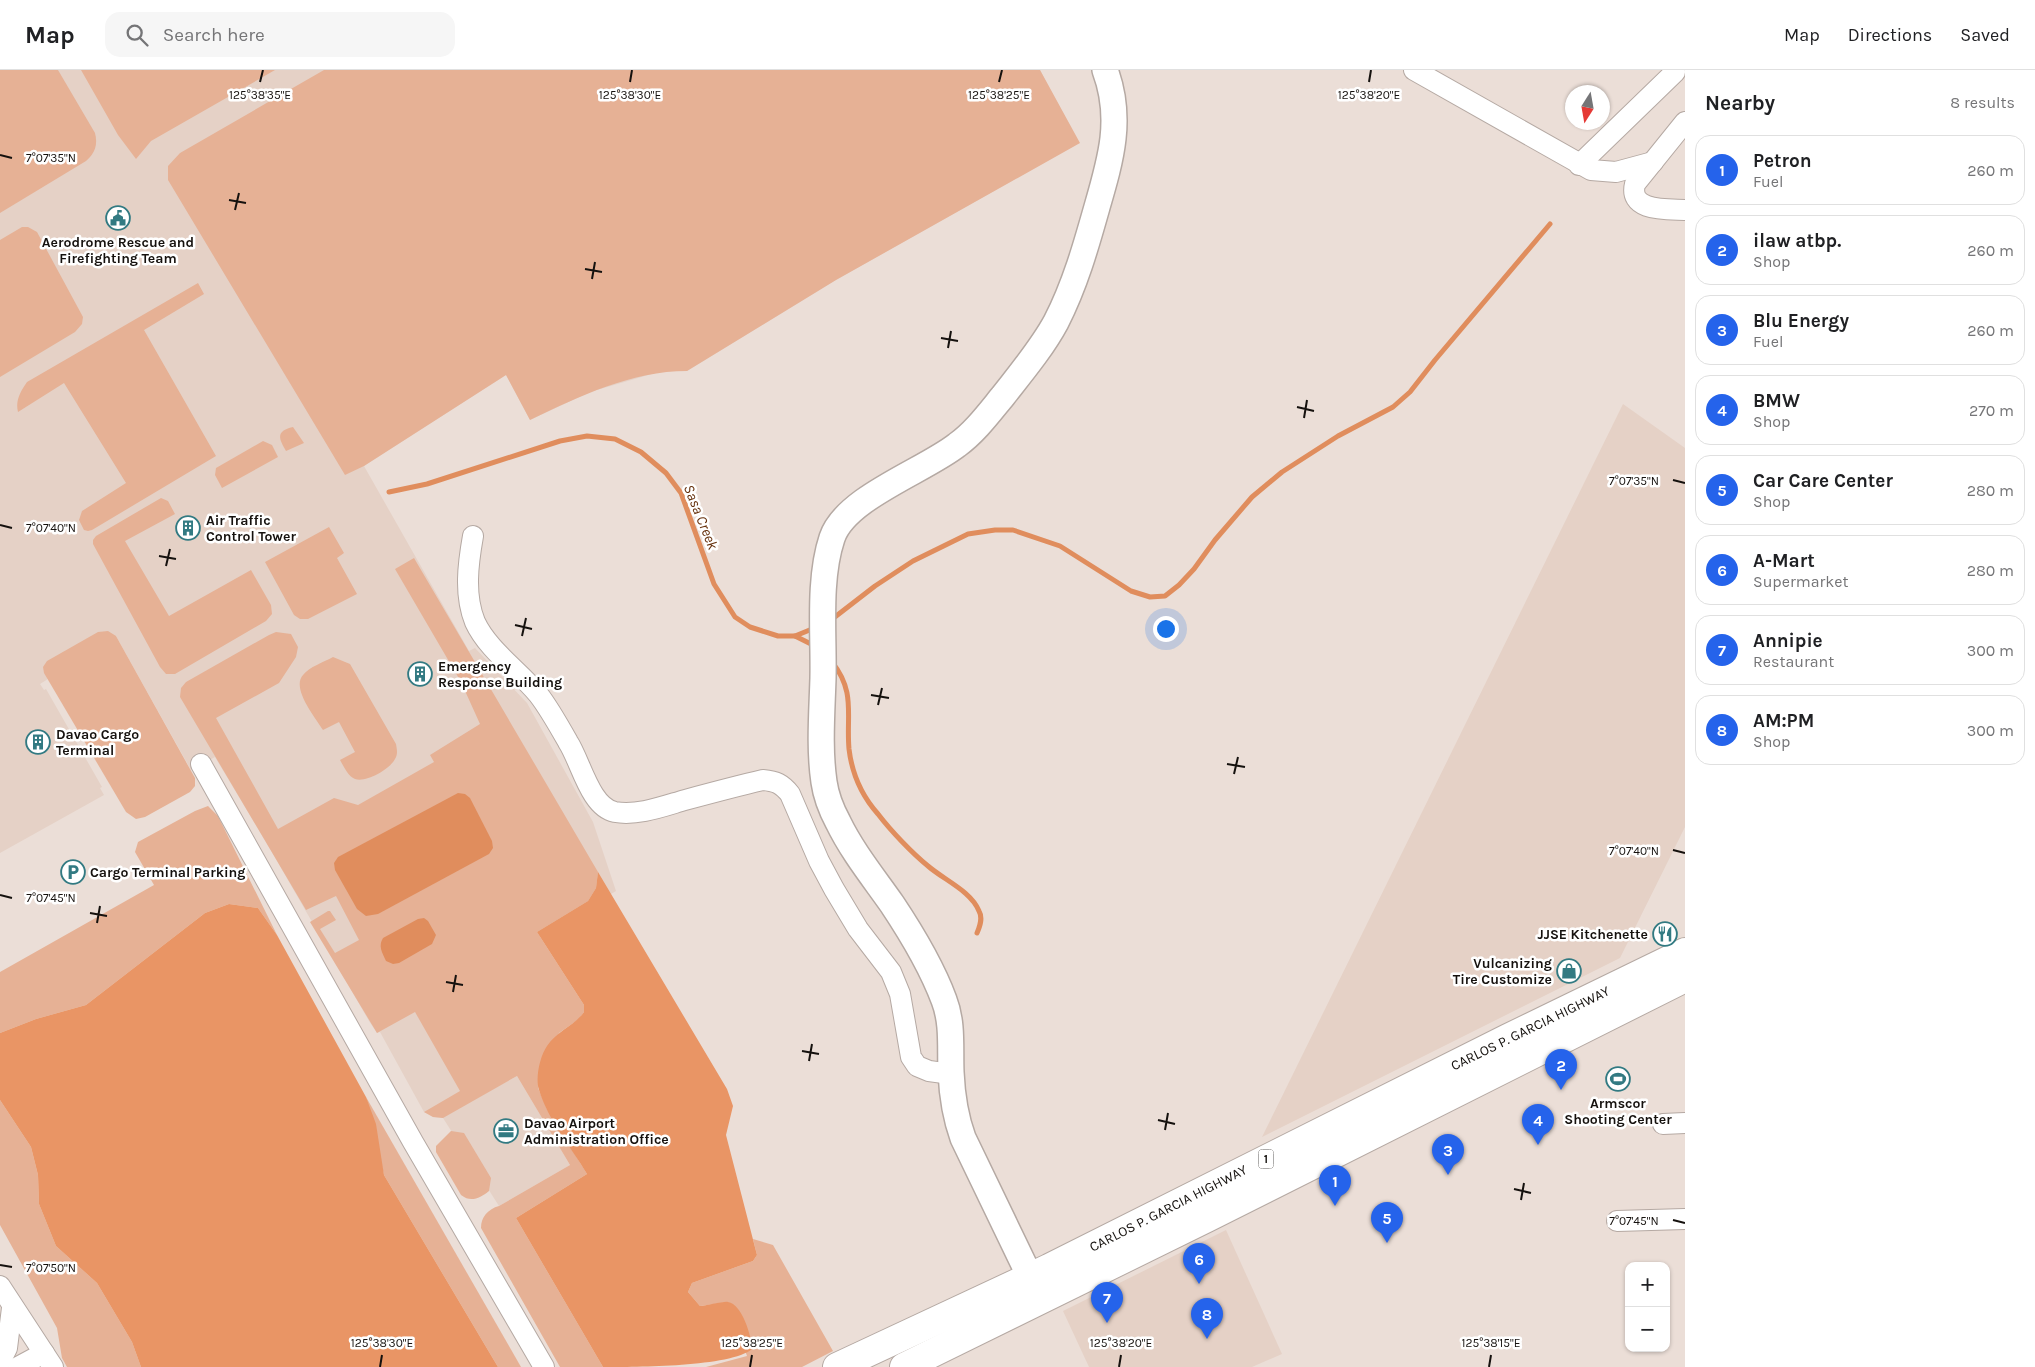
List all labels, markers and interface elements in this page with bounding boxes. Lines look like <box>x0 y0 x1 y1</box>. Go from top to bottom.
search box <box>105 12 455 57</box>
text: Map <box>25 21 75 49</box>
icon: search <box>123 21 151 49</box>
text: Search here <box>163 24 265 46</box>
text: Map <box>1784 24 1820 46</box>
text: Directions <box>1848 24 1932 46</box>
text: Saved <box>1960 24 2010 46</box>
north arrow <box>1565 85 1610 130</box>
text: 125°38'35"E <box>229 88 291 102</box>
text: 125°38'30"E <box>599 88 661 102</box>
text: 125°38'25"E <box>968 88 1030 102</box>
text: 125°38'20"E <box>1338 88 1400 102</box>
text: Nearby <box>1705 91 1775 115</box>
text: 8 results <box>1950 93 2015 112</box>
text: Petron <box>1753 150 1812 172</box>
text: 7°07'35"N <box>26 151 76 165</box>
text: 1 <box>1719 161 1725 180</box>
text: 260 m <box>1967 161 2014 180</box>
text: Fuel <box>1753 172 1783 191</box>
public building icon: Aerodrome Rescue and Firefighting Team <box>105 205 131 231</box>
text: ilaw atbp. <box>1753 230 1841 252</box>
place label: Aerodrome Rescue and Firefighting Team <box>42 234 194 267</box>
text: 2 <box>1717 241 1727 260</box>
text: 260 m <box>1967 241 2014 260</box>
text: Shop <box>1753 252 1790 271</box>
text: Blu Energy <box>1753 310 1849 332</box>
text: 3 <box>1717 321 1727 340</box>
text: 260 m <box>1967 321 2014 340</box>
text: Fuel <box>1753 332 1783 351</box>
text: BMW <box>1753 390 1800 412</box>
text: 4 <box>1717 401 1727 420</box>
text: 270 m <box>1969 401 2014 420</box>
text: Shop <box>1753 412 1790 431</box>
text: Car Care Center <box>1753 470 1893 492</box>
text: 7°07'35"N <box>1609 474 1659 488</box>
text: 5 <box>1717 481 1727 500</box>
text: 280 m <box>1967 481 2014 500</box>
water label: Sasa Creek <box>680 482 722 552</box>
text: Shop <box>1753 492 1790 511</box>
place label: Air Traffic Control Tower <box>206 512 296 545</box>
building icon: Air Traffic Control Tower <box>175 515 201 541</box>
text: 7°07'40"N <box>26 521 76 535</box>
text: A-Mart <box>1753 550 1815 572</box>
text: 6 <box>1717 561 1727 580</box>
text: 280 m <box>1967 561 2014 580</box>
text: Supermarket <box>1753 572 1849 591</box>
your location <box>1153 616 1179 642</box>
text: Annipie <box>1753 630 1823 652</box>
text: 7 <box>1718 641 1726 660</box>
text: 300 m <box>1967 641 2014 660</box>
text: Restaurant <box>1753 652 1834 671</box>
place label: Emergency Response Building <box>438 658 562 691</box>
building icon: Emergency Response Building <box>407 661 433 687</box>
text: AM:PM <box>1753 710 1814 732</box>
text: 8 <box>1717 721 1727 740</box>
text: 300 m <box>1967 721 2014 740</box>
place label: Davao Cargo Terminal <box>56 726 139 759</box>
building icon: Davao Cargo Terminal <box>25 729 51 755</box>
text: Shop <box>1753 732 1790 751</box>
text: 7°07'40"N <box>1609 844 1659 858</box>
parking icon: Cargo Terminal Parking <box>60 859 86 885</box>
place label: Cargo Terminal Parking <box>90 864 245 881</box>
text: 7°07'45"N <box>26 891 76 905</box>
restaurant icon: JJSE Kitchenette <box>1652 921 1678 947</box>
place label: JJSE Kitchenette <box>1537 926 1648 943</box>
place label: Vulcanizing Tire Customize <box>1453 955 1552 988</box>
shop icon: Vulcanizing Tire Customize <box>1556 958 1582 984</box>
street label: CARLOS P. GARCIA HIGHWAY <box>1448 982 1613 1074</box>
pin: 2 <box>1545 1049 1577 1090</box>
sports icon: Armscor Shooting Center <box>1605 1066 1631 1092</box>
place label: Armscor Shooting Center <box>1564 1095 1672 1128</box>
pin: 4 <box>1522 1104 1554 1145</box>
place label: Davao Airport Administration Office <box>524 1115 669 1148</box>
office icon: Davao Airport Administration Office <box>493 1118 519 1144</box>
pin: 3 <box>1432 1134 1464 1175</box>
road number: 1 <box>1258 1150 1274 1168</box>
street label: CARLOS P. GARCIA HIGHWAY <box>1087 1161 1250 1256</box>
pin: 1 <box>1319 1165 1351 1206</box>
pin: 5 <box>1371 1202 1403 1243</box>
text: 7°07'45"N <box>1609 1214 1659 1228</box>
pin: 6 <box>1183 1243 1215 1284</box>
text: 7°07'50"N <box>26 1261 76 1275</box>
map controls <box>1625 1262 1670 1352</box>
button: + <box>1625 1262 1670 1307</box>
pin: 7 <box>1091 1282 1123 1323</box>
pin: 8 <box>1191 1298 1223 1339</box>
button: − <box>1625 1307 1670 1352</box>
text: 125°38'30"E <box>351 1336 413 1350</box>
text: 125°38'25"E <box>721 1336 783 1350</box>
text: 125°38'20"E <box>1090 1336 1152 1350</box>
text: 125°38'15"E <box>1461 1336 1521 1350</box>

